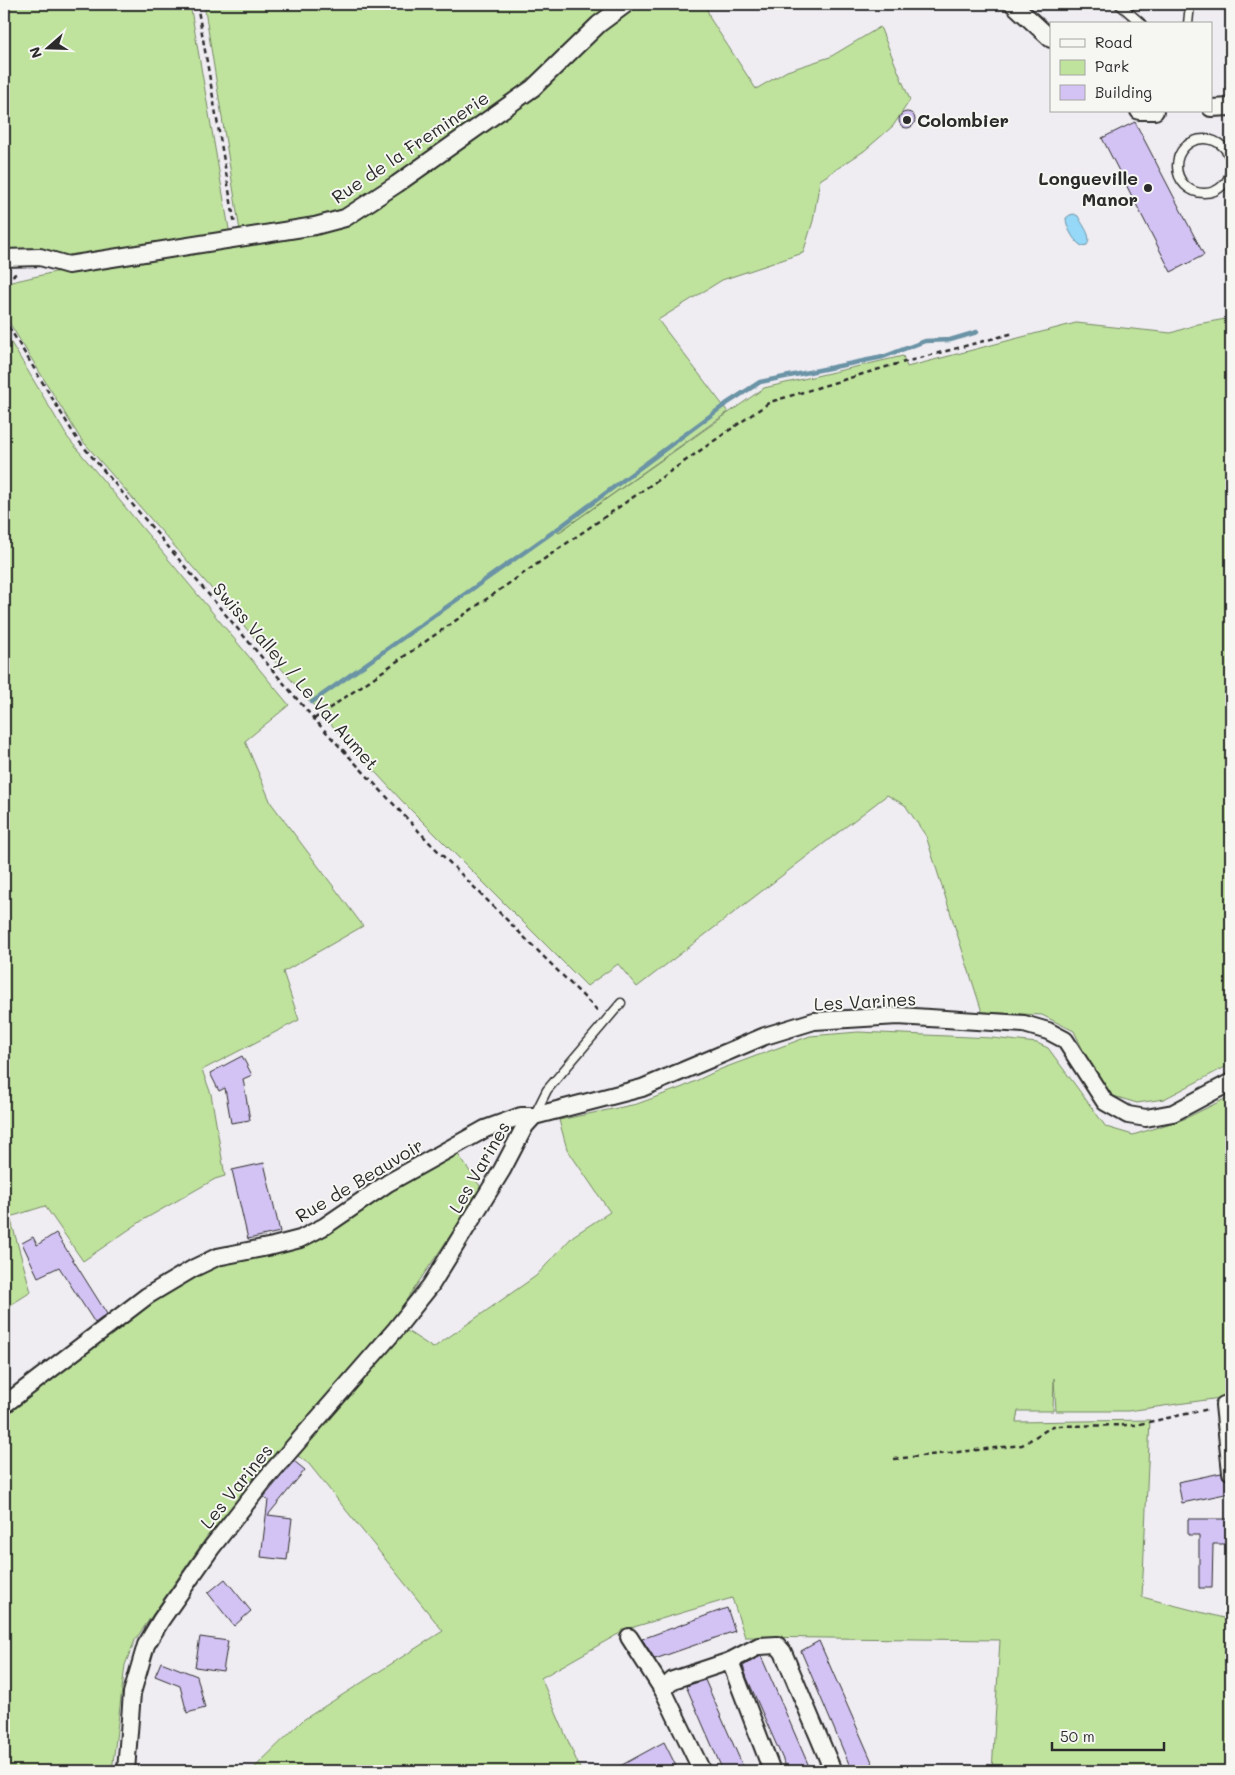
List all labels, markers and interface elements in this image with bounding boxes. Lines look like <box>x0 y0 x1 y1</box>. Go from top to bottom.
north arrow <box>22 22 72 72</box>
legend <box>1050 22 1212 112</box>
text: Road <box>1095 32 1132 52</box>
text: N <box>25 44 46 61</box>
text: Park <box>1095 56 1129 76</box>
text: Building <box>1095 82 1152 102</box>
street label: Rue de la Freminerie <box>327 85 493 209</box>
place label: Colombier <box>917 108 1009 132</box>
marker: Colombier <box>901 114 913 126</box>
place label: Longueville Manor <box>1038 166 1138 211</box>
marker: Longueville Manor <box>1142 182 1154 194</box>
street label: Swiss Valley / Le Val Aumet <box>208 577 384 775</box>
street label: Les Varines <box>813 986 917 1016</box>
street label: Les Varines <box>443 1117 515 1217</box>
street label: Rue de Beauvoir <box>291 1132 427 1228</box>
street label: Les Varines <box>194 1439 278 1533</box>
scale bar <box>1052 1720 1165 1752</box>
text: 50 m <box>1060 1726 1095 1746</box>

